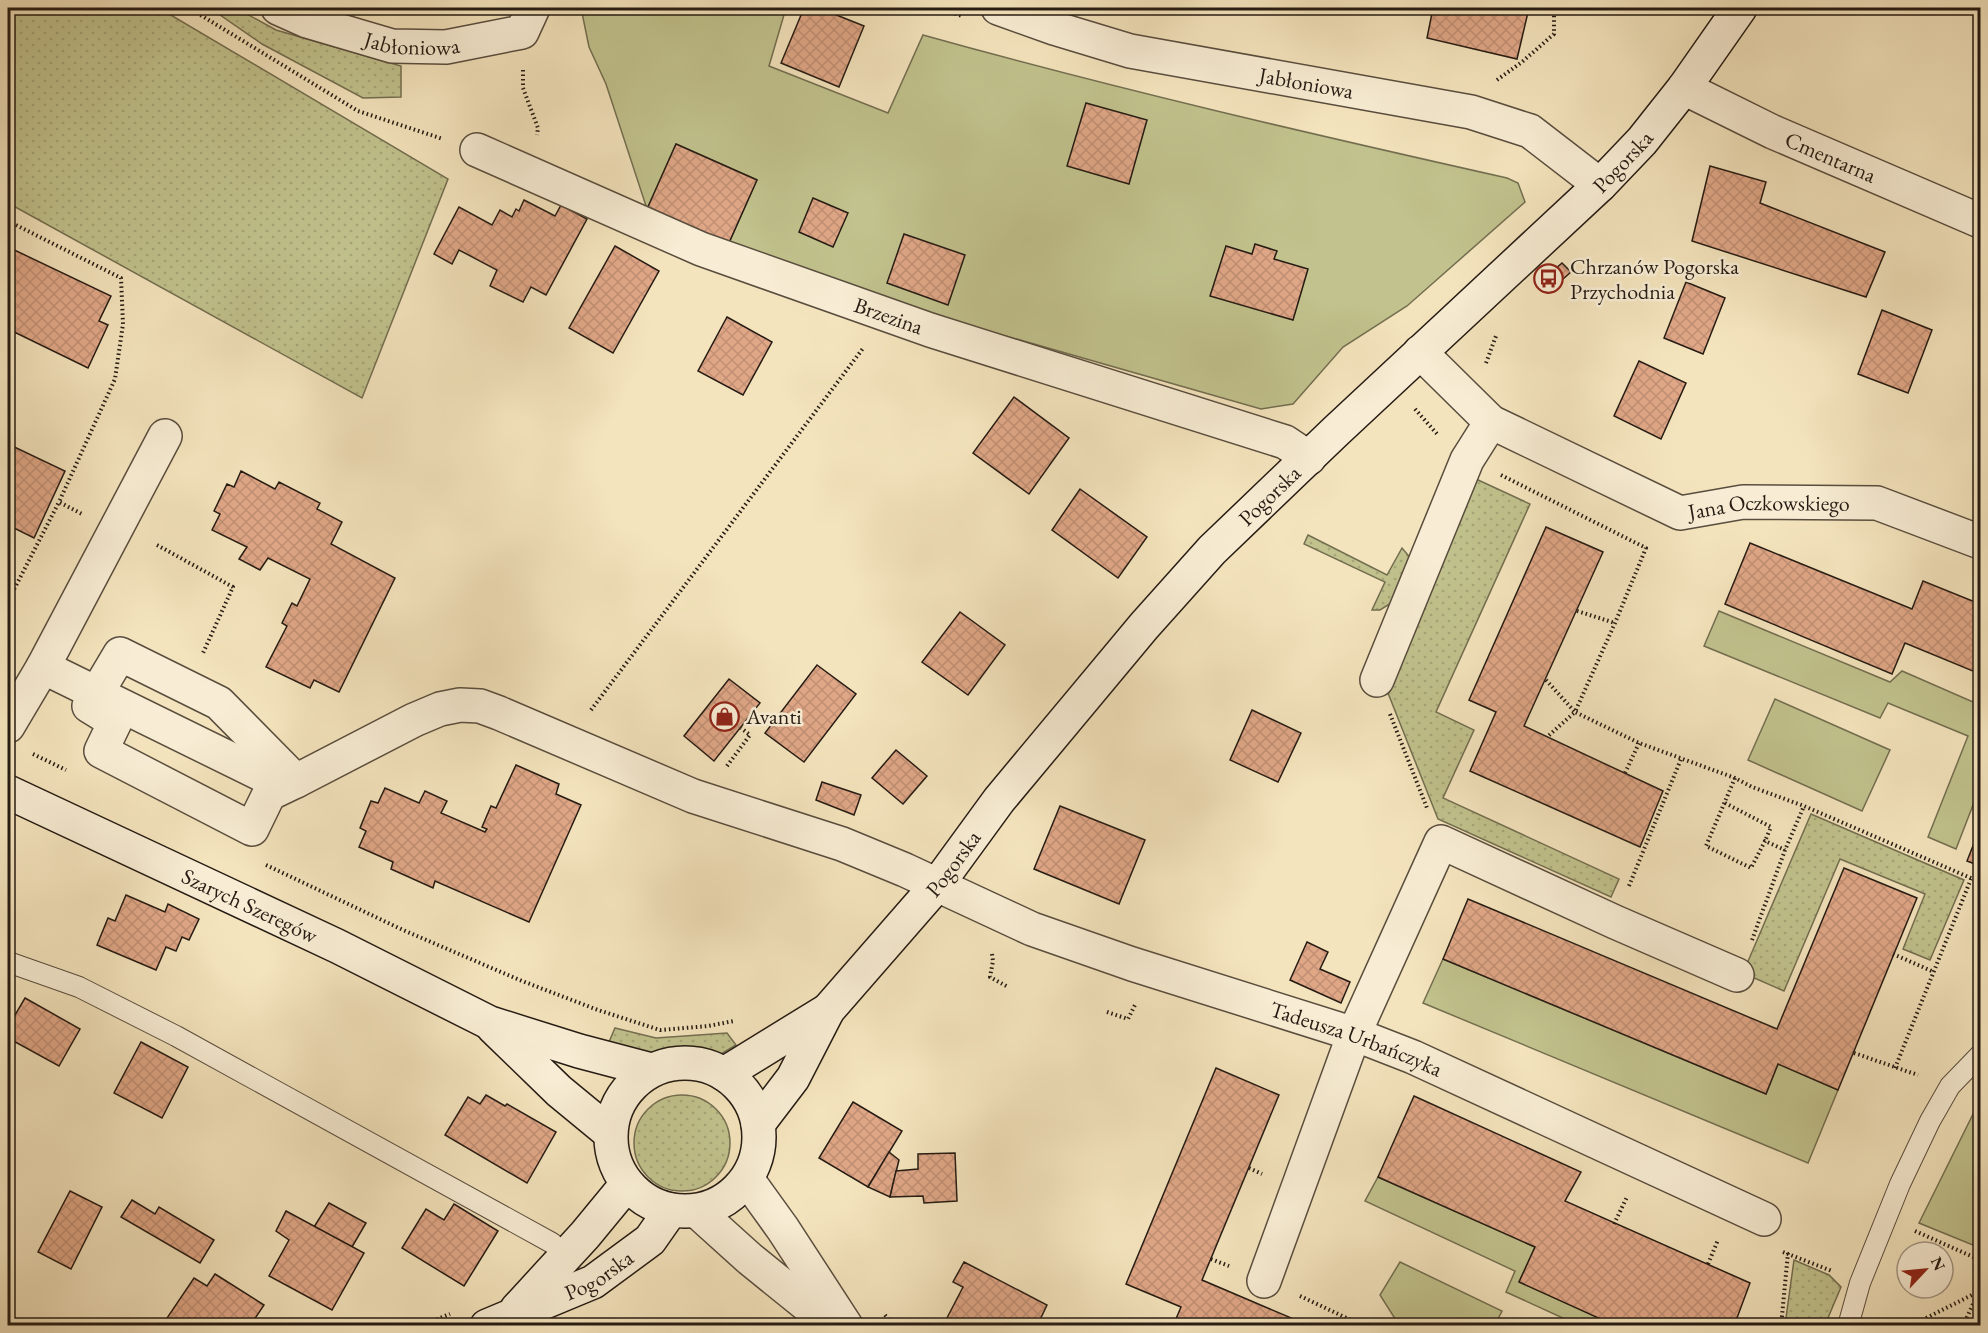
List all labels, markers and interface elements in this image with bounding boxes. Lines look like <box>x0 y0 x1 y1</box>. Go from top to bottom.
street label: Jabłoniowa <box>359 24 462 62</box>
street label: Jabłoniowa <box>1255 60 1356 106</box>
street label: Pogorska <box>1586 125 1660 199</box>
street label: Cmentarna <box>1780 125 1881 190</box>
place label: Chrzanów Pogorska Przychodnia <box>1570 252 1739 306</box>
bus stop icon: Chrzanów Pogorska Przychodnia <box>1533 263 1565 295</box>
street label: Brzezina <box>850 290 927 341</box>
street label: Pogorska <box>1232 459 1307 532</box>
street label: Jana Oczkowskiego <box>1684 488 1850 527</box>
shop icon: Avanti <box>709 700 741 732</box>
place label: Avanti <box>745 702 802 731</box>
street label: Pogorska <box>919 824 987 903</box>
street label: Szarych Szeregów <box>177 861 323 950</box>
street label: Tadeusza Urbańczyka <box>1266 994 1447 1084</box>
north arrow <box>1895 1240 1955 1300</box>
street label: Pogorska <box>560 1243 639 1307</box>
text: N <box>1926 1253 1950 1274</box>

